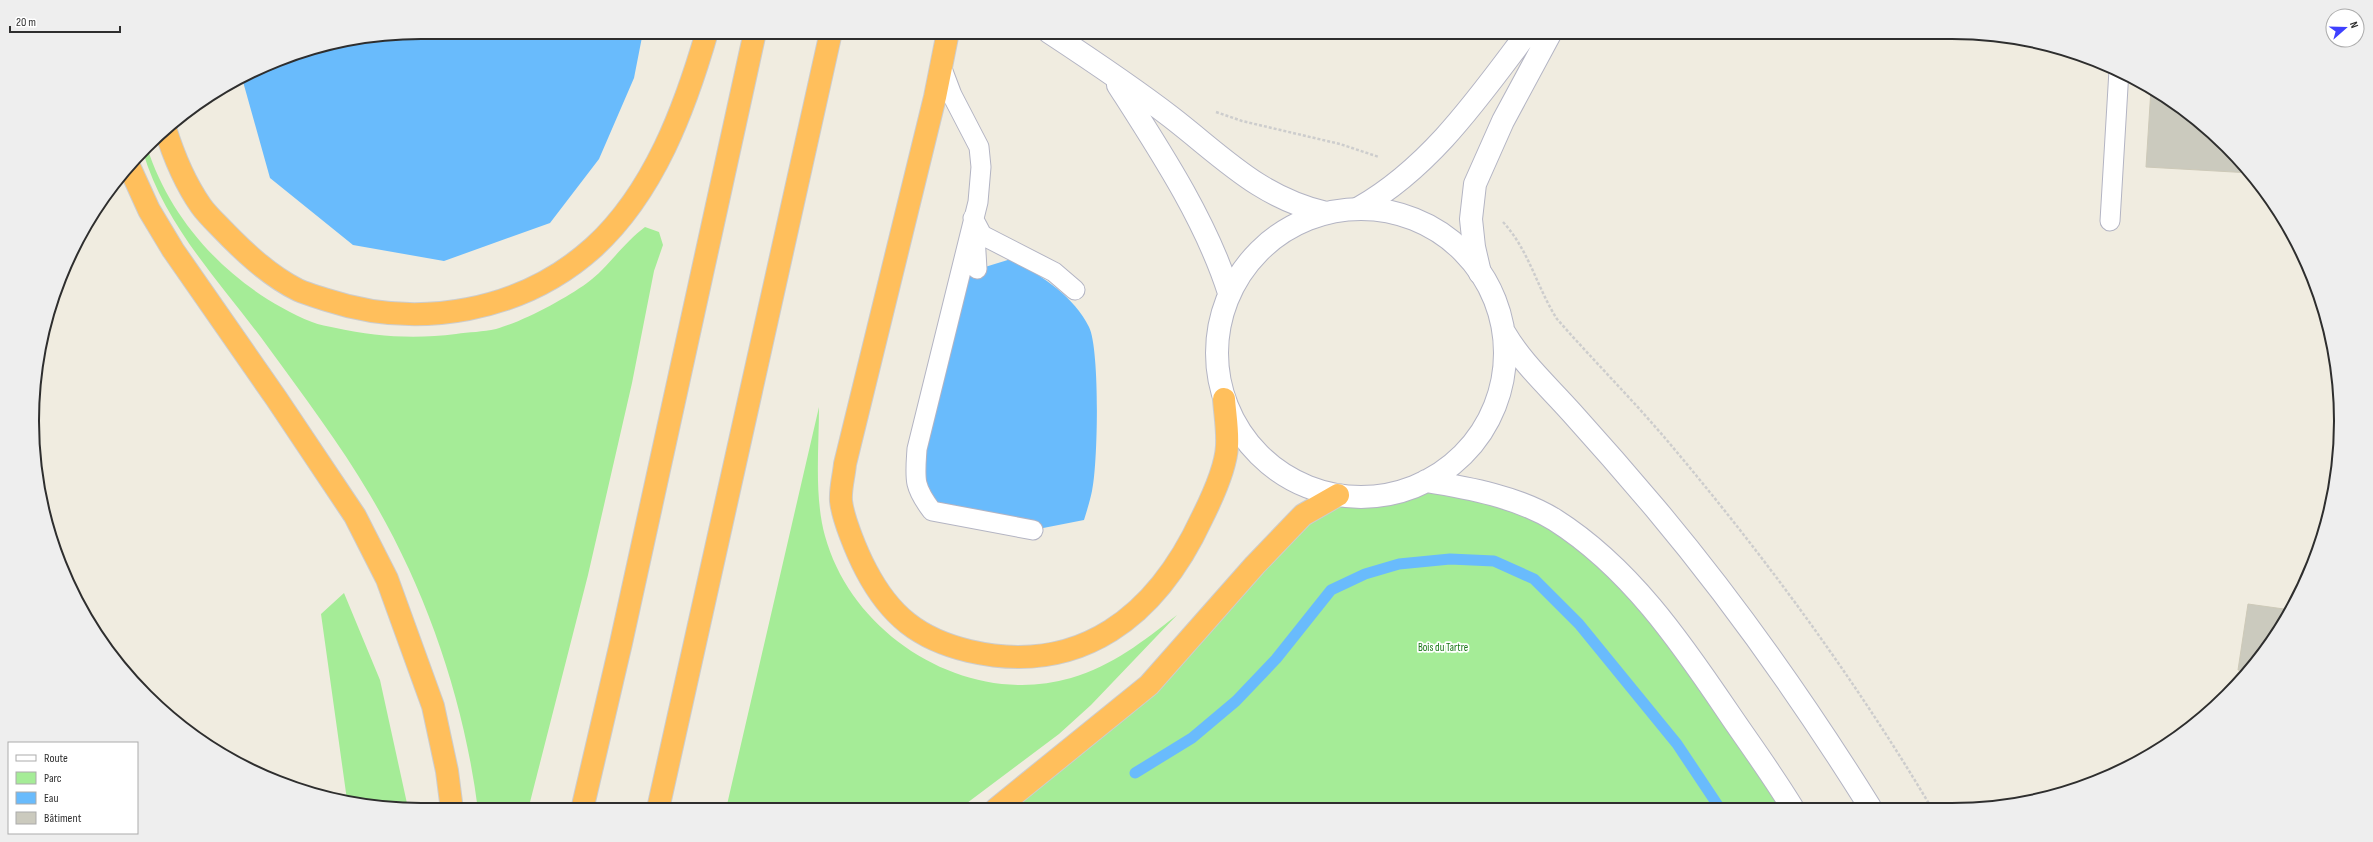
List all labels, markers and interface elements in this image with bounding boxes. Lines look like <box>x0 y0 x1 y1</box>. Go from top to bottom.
scale bar <box>10 8 120 34</box>
north arrow <box>2325 8 2365 48</box>
text: 20 m <box>16 15 36 30</box>
text: N <box>2347 20 2361 30</box>
park label: Bois du Tartre <box>1418 641 1468 654</box>
legend <box>8 742 138 834</box>
text: Route <box>44 751 68 766</box>
text: Parc <box>44 771 62 786</box>
text: Eau <box>44 791 58 806</box>
text: Bâtiment <box>44 811 82 826</box>

